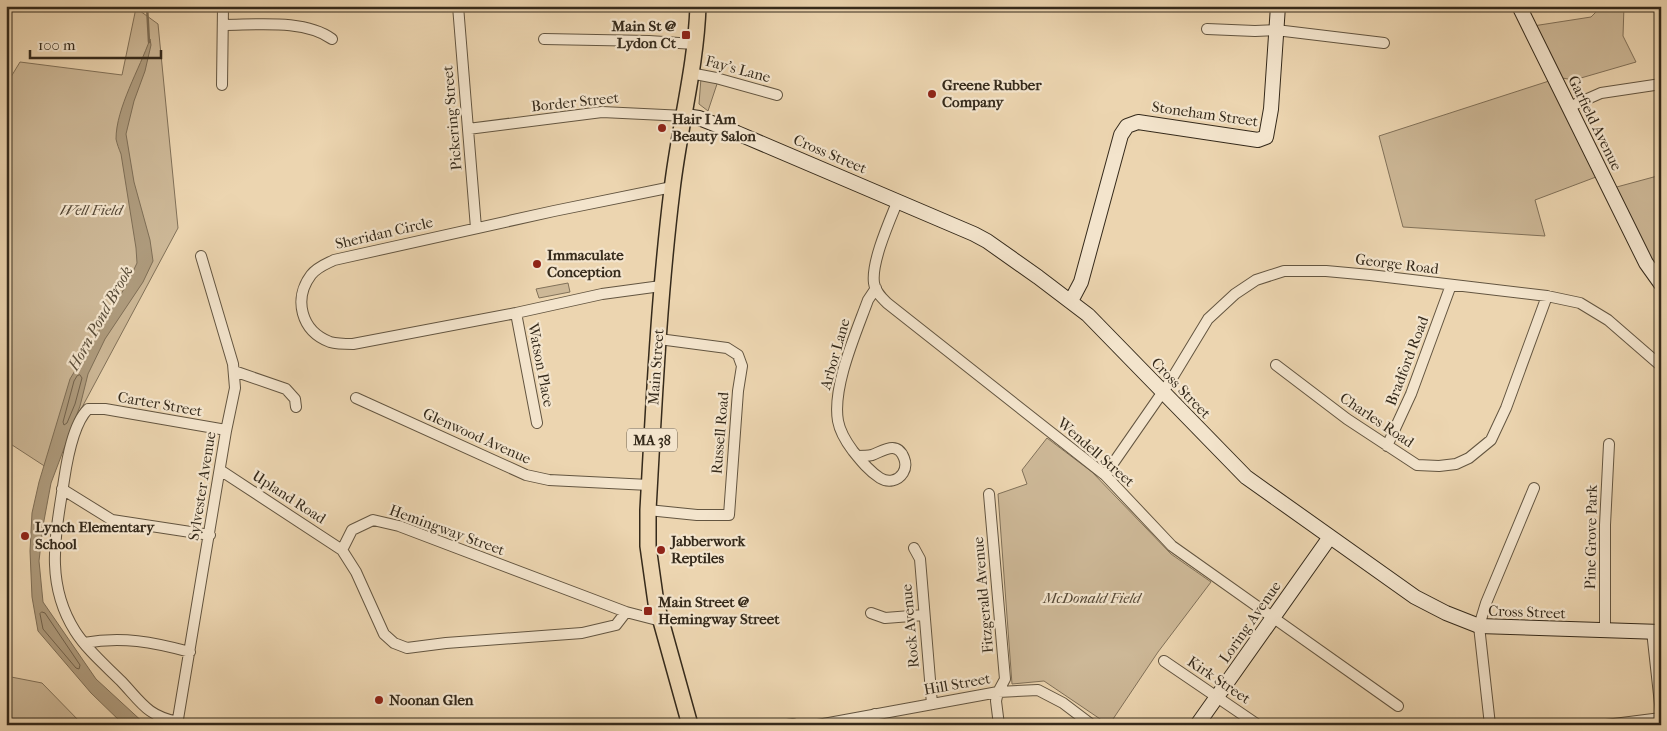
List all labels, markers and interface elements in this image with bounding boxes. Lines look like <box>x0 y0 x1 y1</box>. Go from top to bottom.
place label: Main St @ Lydon Ct <box>611 17 677 52</box>
scale bar <box>30 28 161 60</box>
marker: Main St @ Lydon Ct <box>680 29 692 41</box>
text: 100 m <box>38 36 76 54</box>
street label: Fay's Lane <box>703 52 773 87</box>
street label: Pickering Street <box>438 64 466 171</box>
street label: Garfield Avenue <box>1564 73 1626 174</box>
place label: Greene Rubber Company <box>942 76 1042 111</box>
street label: Border Street <box>530 88 620 116</box>
marker: Greene Rubber Company <box>926 88 938 100</box>
street label: Stoneham Street <box>1151 98 1260 130</box>
place label: Hair I Am Beauty Salon <box>672 110 756 145</box>
marker: Hair I Am Beauty Salon <box>656 122 668 134</box>
street label: Cross Street <box>791 131 870 178</box>
park label: Well Field <box>60 201 125 219</box>
street label: Sheridan Circle <box>333 213 435 253</box>
place label: Immaculate Conception <box>547 246 624 281</box>
street label: George Road <box>1354 250 1441 278</box>
marker: Immaculate Conception <box>531 258 543 270</box>
water label: Horn Pond Brook <box>63 263 136 374</box>
street label: Bradford Road <box>1382 313 1433 408</box>
street label: Arbor Lane <box>816 316 854 393</box>
street label: Watson Place <box>524 321 558 409</box>
street label: Main Street <box>644 328 668 406</box>
street label: Cross Street <box>1147 354 1215 423</box>
street label: Carter Street <box>116 388 204 420</box>
street label: Charles Road <box>1337 389 1418 452</box>
street label: Russell Road <box>707 390 733 475</box>
street label: Glenwood Avenue <box>420 404 534 468</box>
street label: Wendell Street <box>1053 413 1139 491</box>
road number: MA 38 <box>627 428 677 452</box>
street label: Sylvester Avenue <box>184 430 220 542</box>
street label: Upland Road <box>249 467 330 528</box>
street label: Pine Grove Park <box>1581 484 1601 589</box>
street label: Hemingway Street <box>387 501 508 559</box>
place label: Lynch Elementary School <box>35 518 155 553</box>
marker: Lynch Elementary School <box>19 530 31 542</box>
place label: Jabberwork Reptiles <box>669 532 746 567</box>
street label: Fitzgerald Avenue <box>969 535 997 654</box>
marker: Jabberwork Reptiles <box>655 544 667 556</box>
street label: Loring Avenue <box>1215 577 1285 666</box>
street label: Rock Avenue <box>897 583 923 669</box>
park label: McDonald Field <box>1042 589 1143 607</box>
place label: Main Street @ Hemingway Street <box>657 593 780 628</box>
street label: Cross Street <box>1488 602 1567 622</box>
marker: Main Street @ Hemingway Street <box>642 605 654 617</box>
street label: Kirk Street <box>1184 652 1254 708</box>
street label: Hill Street <box>922 669 992 699</box>
place label: Noonan Glen <box>389 691 474 709</box>
marker: Noonan Glen <box>373 694 385 706</box>

